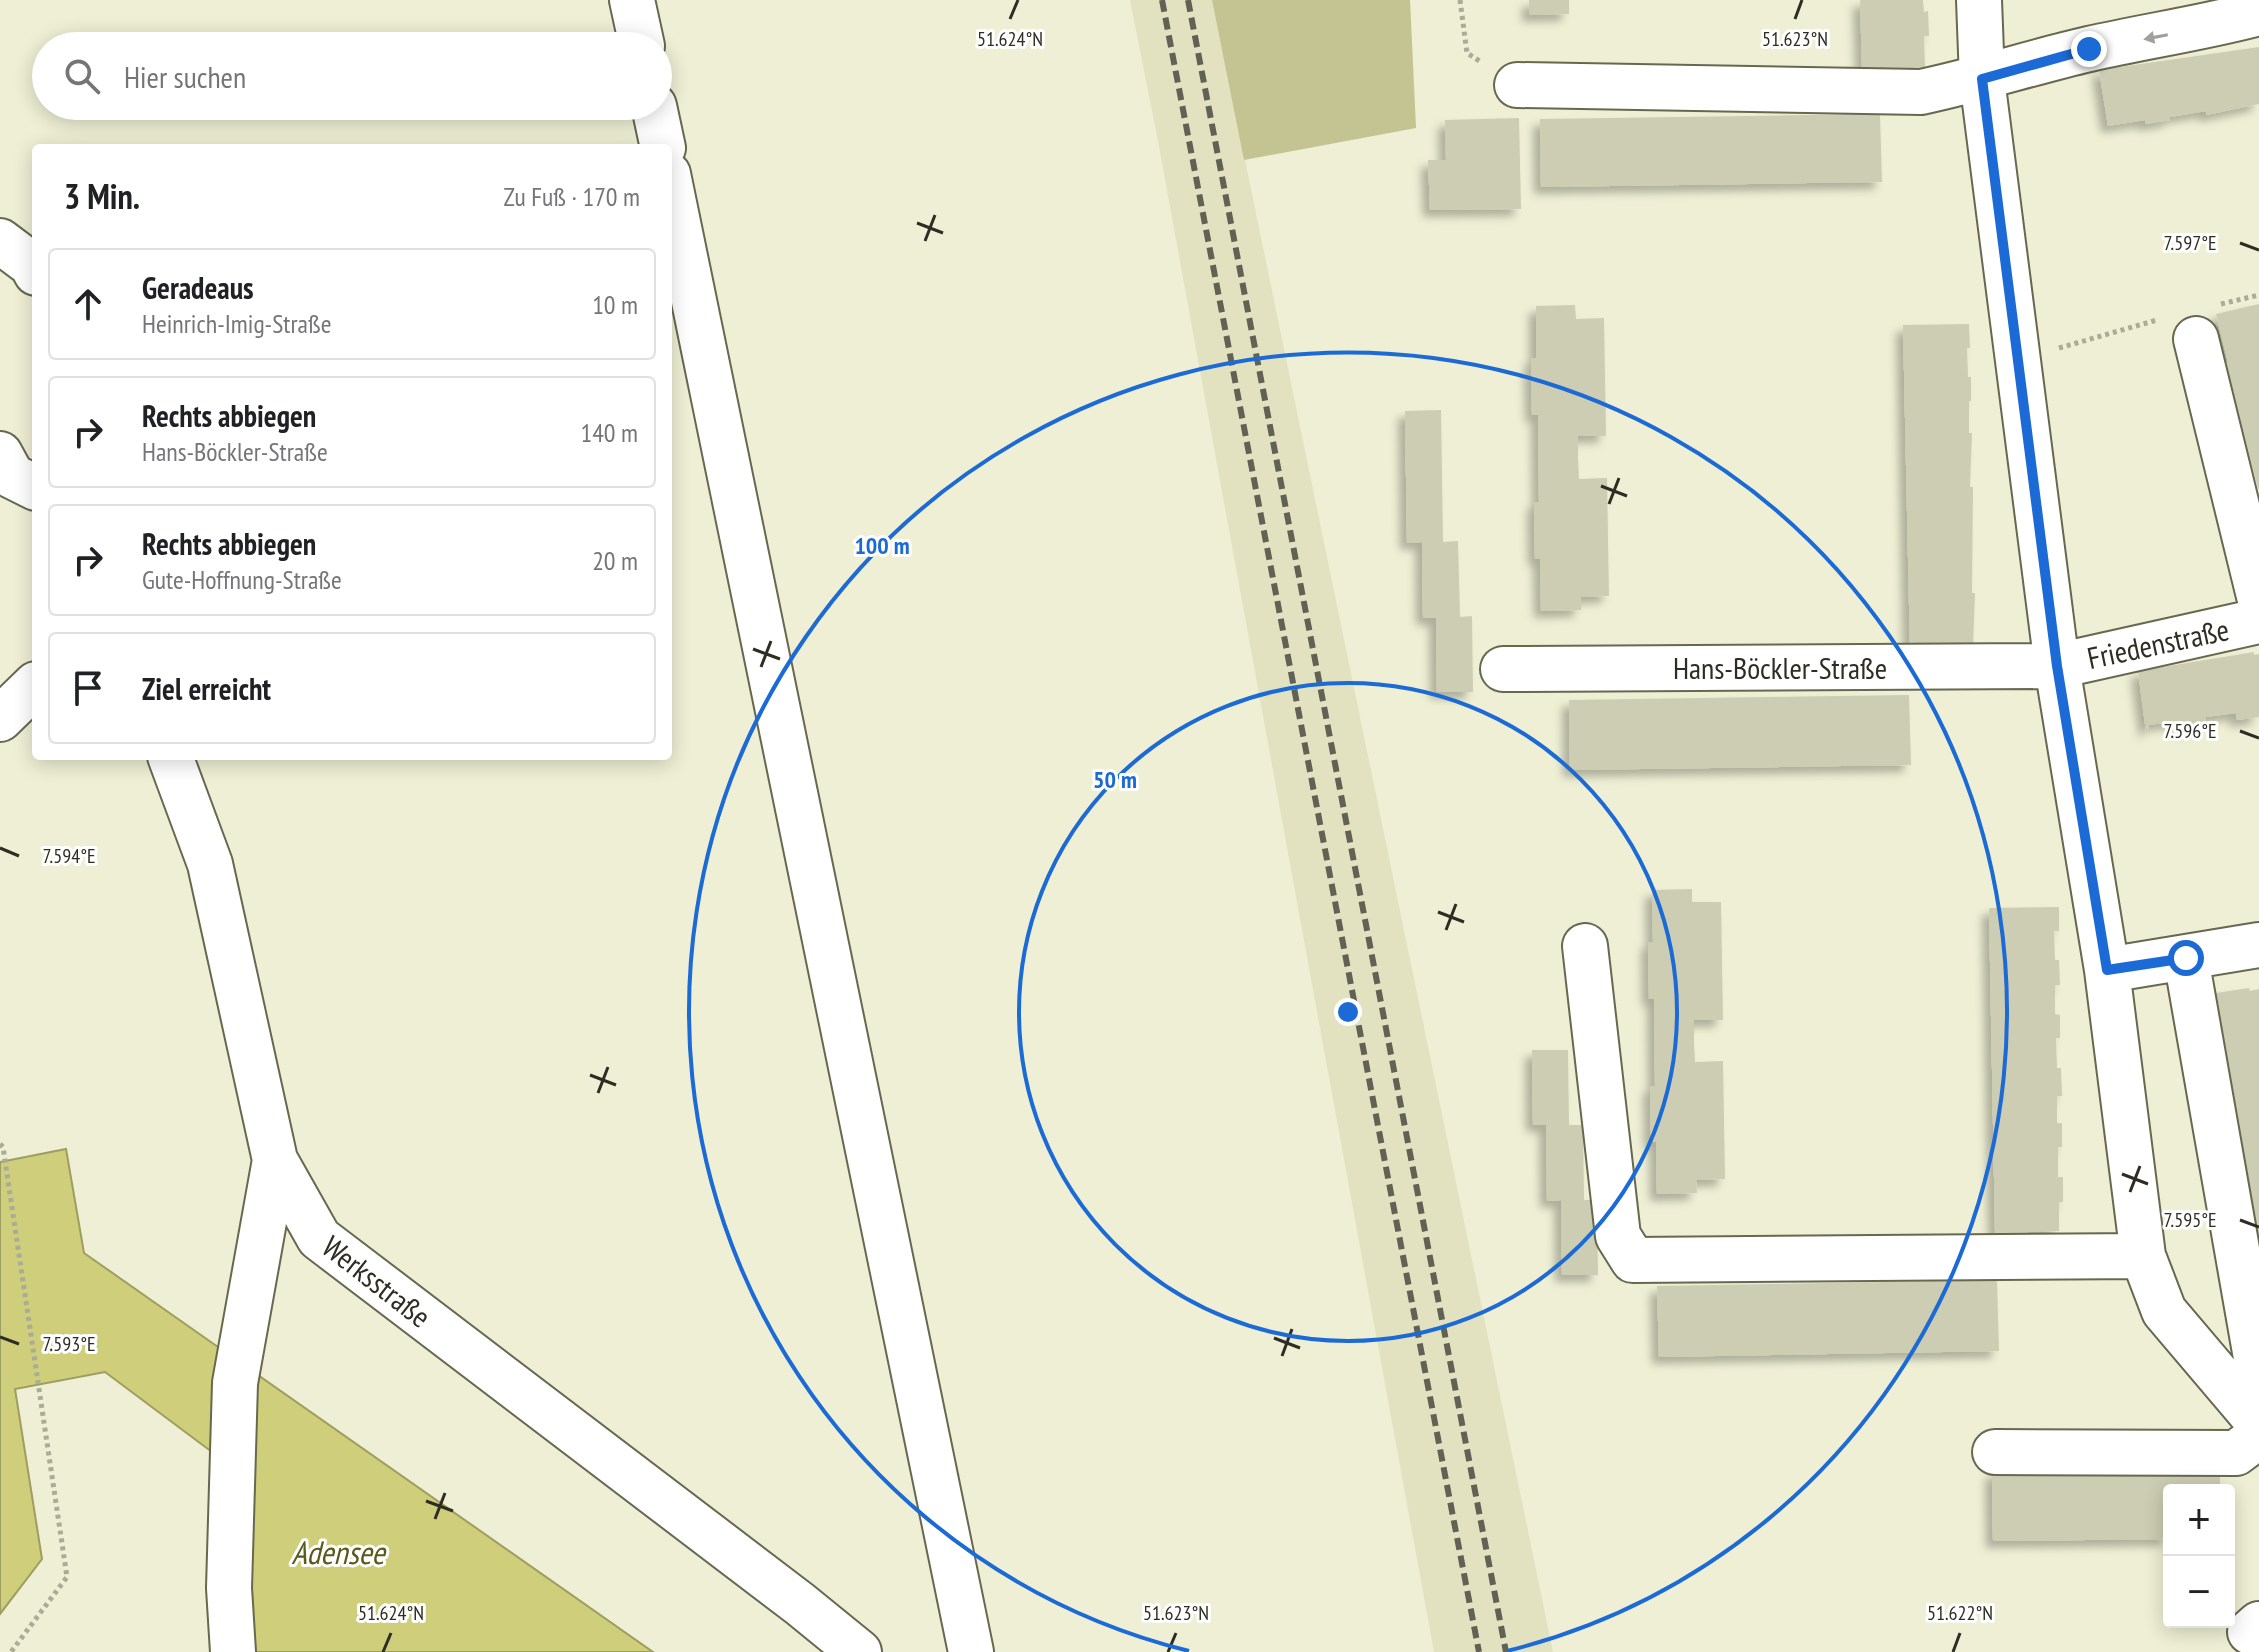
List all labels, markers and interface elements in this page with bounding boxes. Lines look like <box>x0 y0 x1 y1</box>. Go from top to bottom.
text: 51.624°N <box>977 26 1043 52</box>
text: 51.623°N <box>1762 26 1828 52</box>
route end <box>2071 31 2107 67</box>
one-way arrow <box>2143 31 2168 43</box>
search box <box>32 32 672 120</box>
icon: search <box>60 54 104 98</box>
text: Hier suchen <box>124 57 246 96</box>
text: 3 Min. <box>64 174 140 218</box>
text: Zu Fuß · 170 m <box>503 180 640 213</box>
text: 7.597°E <box>2163 230 2217 256</box>
text: Geradeaus <box>142 268 254 307</box>
icon: ahead <box>66 282 110 326</box>
text: 10 m <box>592 288 638 321</box>
text: Heinrich-Imig-Straße <box>142 307 331 340</box>
text: Rechts abbiegen <box>142 396 316 435</box>
icon: right <box>66 410 110 454</box>
text: 140 m <box>580 416 638 449</box>
text: Hans-Böckler-Straße <box>142 435 328 468</box>
text: Rechts abbiegen <box>142 524 316 563</box>
text: 100 m <box>854 530 910 561</box>
icon: right <box>66 538 110 582</box>
text: 20 m <box>592 544 638 577</box>
text: Gute-Hoffnung-Straße <box>142 563 342 596</box>
street label: Friedenstraße <box>2084 609 2232 677</box>
street label: Hans-Böckler-Straße <box>1673 648 1887 687</box>
icon: arrive <box>66 666 110 710</box>
text: Ziel erreicht <box>142 669 271 708</box>
text: 7.596°E <box>2163 718 2217 744</box>
text: 50 m <box>1093 764 1137 795</box>
text: 7.594°E <box>42 843 96 869</box>
route start <box>2168 940 2204 976</box>
centre of rings <box>1334 998 1362 1026</box>
text: 7.595°E <box>2163 1207 2217 1233</box>
street label: Werksstraße <box>315 1227 439 1335</box>
text: 7.593°E <box>42 1331 96 1357</box>
map controls <box>2163 1484 2235 1628</box>
button: + <box>2163 1484 2235 1556</box>
water label: Adensee <box>291 1531 386 1573</box>
button: − <box>2163 1556 2235 1628</box>
text: 51.624°N <box>358 1600 424 1626</box>
text: 51.623°N <box>1143 1600 1209 1626</box>
text: 51.622°N <box>1927 1600 1993 1626</box>

